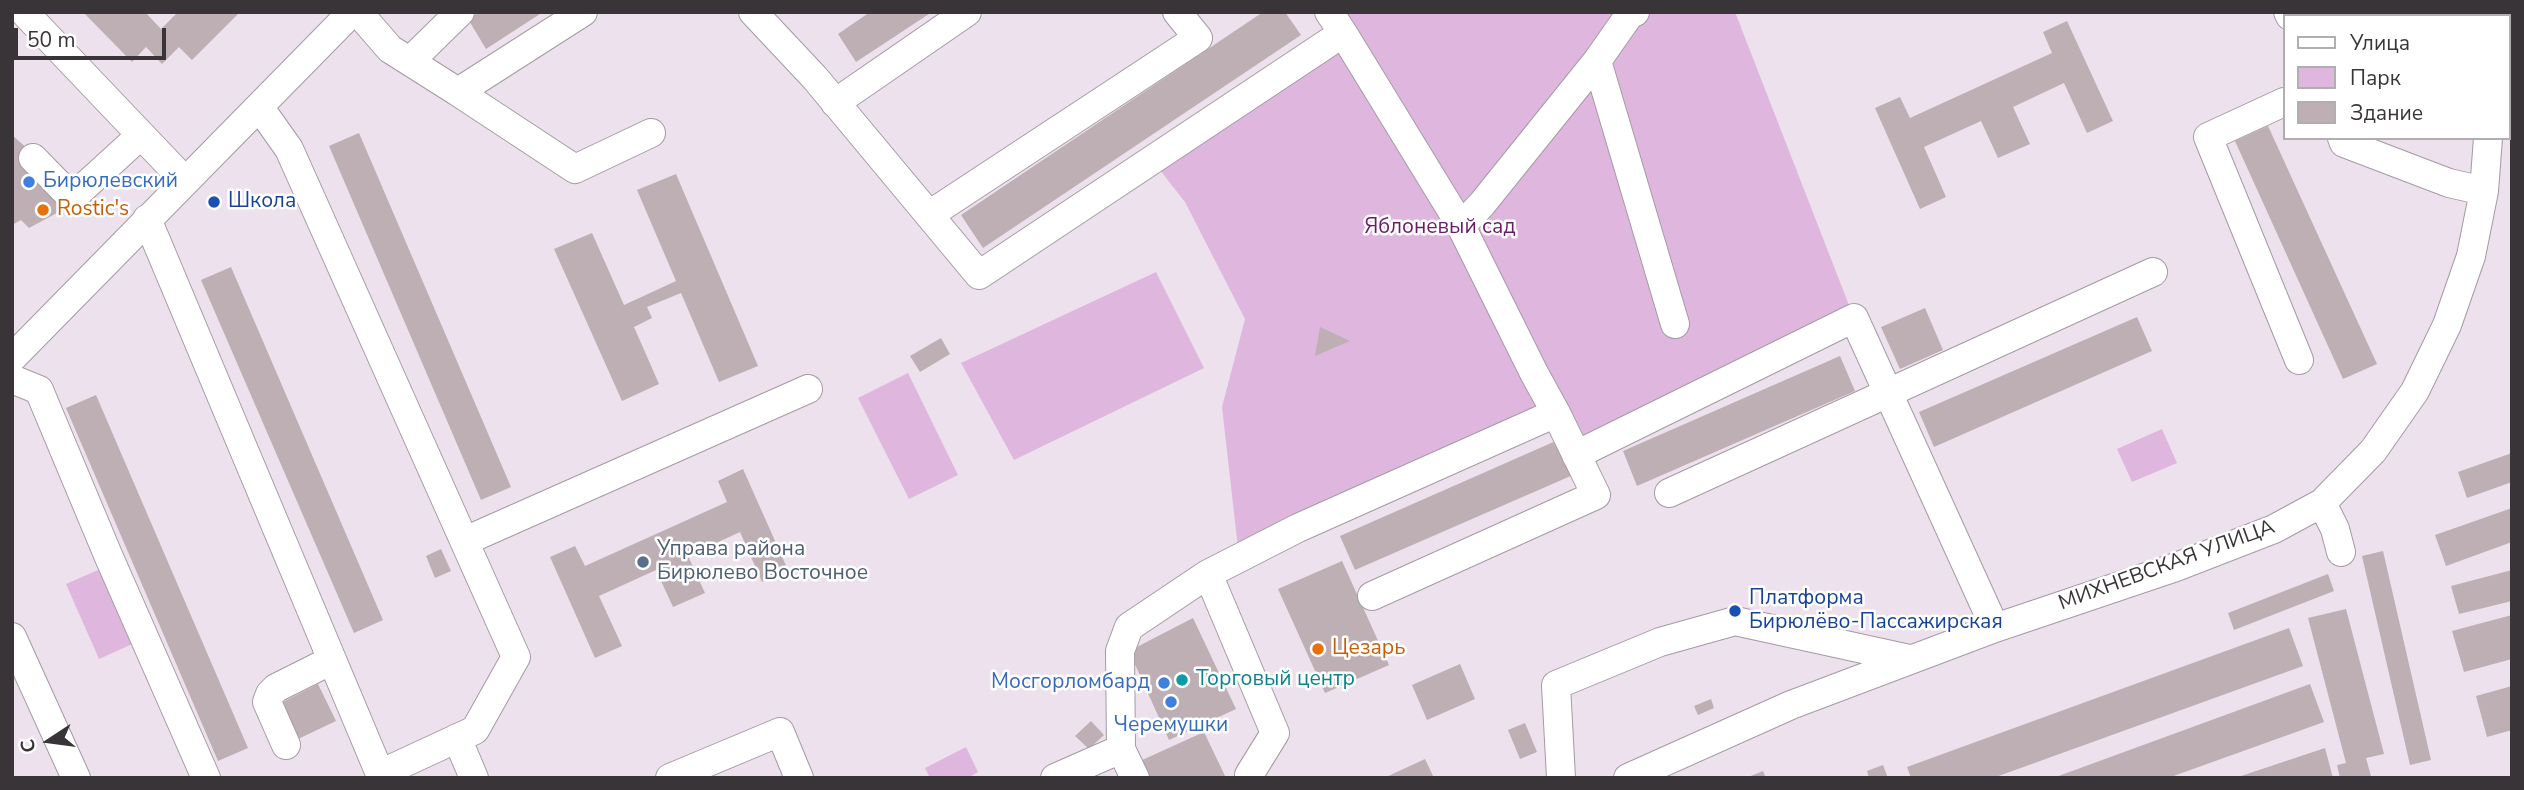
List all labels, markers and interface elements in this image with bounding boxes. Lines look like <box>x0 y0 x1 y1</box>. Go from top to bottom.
scale bar <box>18 14 170 58</box>
legend <box>2282 14 2510 140</box>
text: 50 m <box>27 26 76 54</box>
text: Улица <box>2350 29 2410 57</box>
text: Парк <box>2350 64 2401 92</box>
text: Здание <box>2350 99 2423 127</box>
place label: Бирюлевский <box>43 169 178 195</box>
marker: Бирюлевский <box>21 174 37 190</box>
place label: Школа <box>228 189 296 215</box>
marker: Школа <box>206 194 222 210</box>
place label: Rostic's <box>57 197 129 223</box>
marker: Rostic's <box>35 202 51 218</box>
park label: Яблоневый сад <box>1364 215 1516 241</box>
street label: МИХНЕВСКАЯ УЛИЦА <box>2056 515 2278 617</box>
place label: Управа района Бирюлево Восточное <box>657 537 868 587</box>
marker: Управа района Бирюлево Восточное <box>635 554 651 570</box>
place label: Платформа Бирюлёво-Пассажирская <box>1749 586 2003 636</box>
marker: Платформа Бирюлёво-Пассажирская <box>1727 603 1743 619</box>
place label: Цезарь <box>1332 636 1405 662</box>
marker: Цезарь <box>1310 641 1326 657</box>
place label: Торговый центр <box>1196 667 1355 693</box>
place label: Мосгорломбард <box>991 670 1150 696</box>
marker: Торговый центр <box>1174 672 1190 688</box>
marker: Мосгорломбард <box>1156 675 1172 691</box>
marker: Черемушки <box>1163 694 1179 710</box>
north arrow <box>14 706 84 776</box>
place label: Черемушки <box>1114 713 1228 739</box>
text: С <box>14 737 43 755</box>

